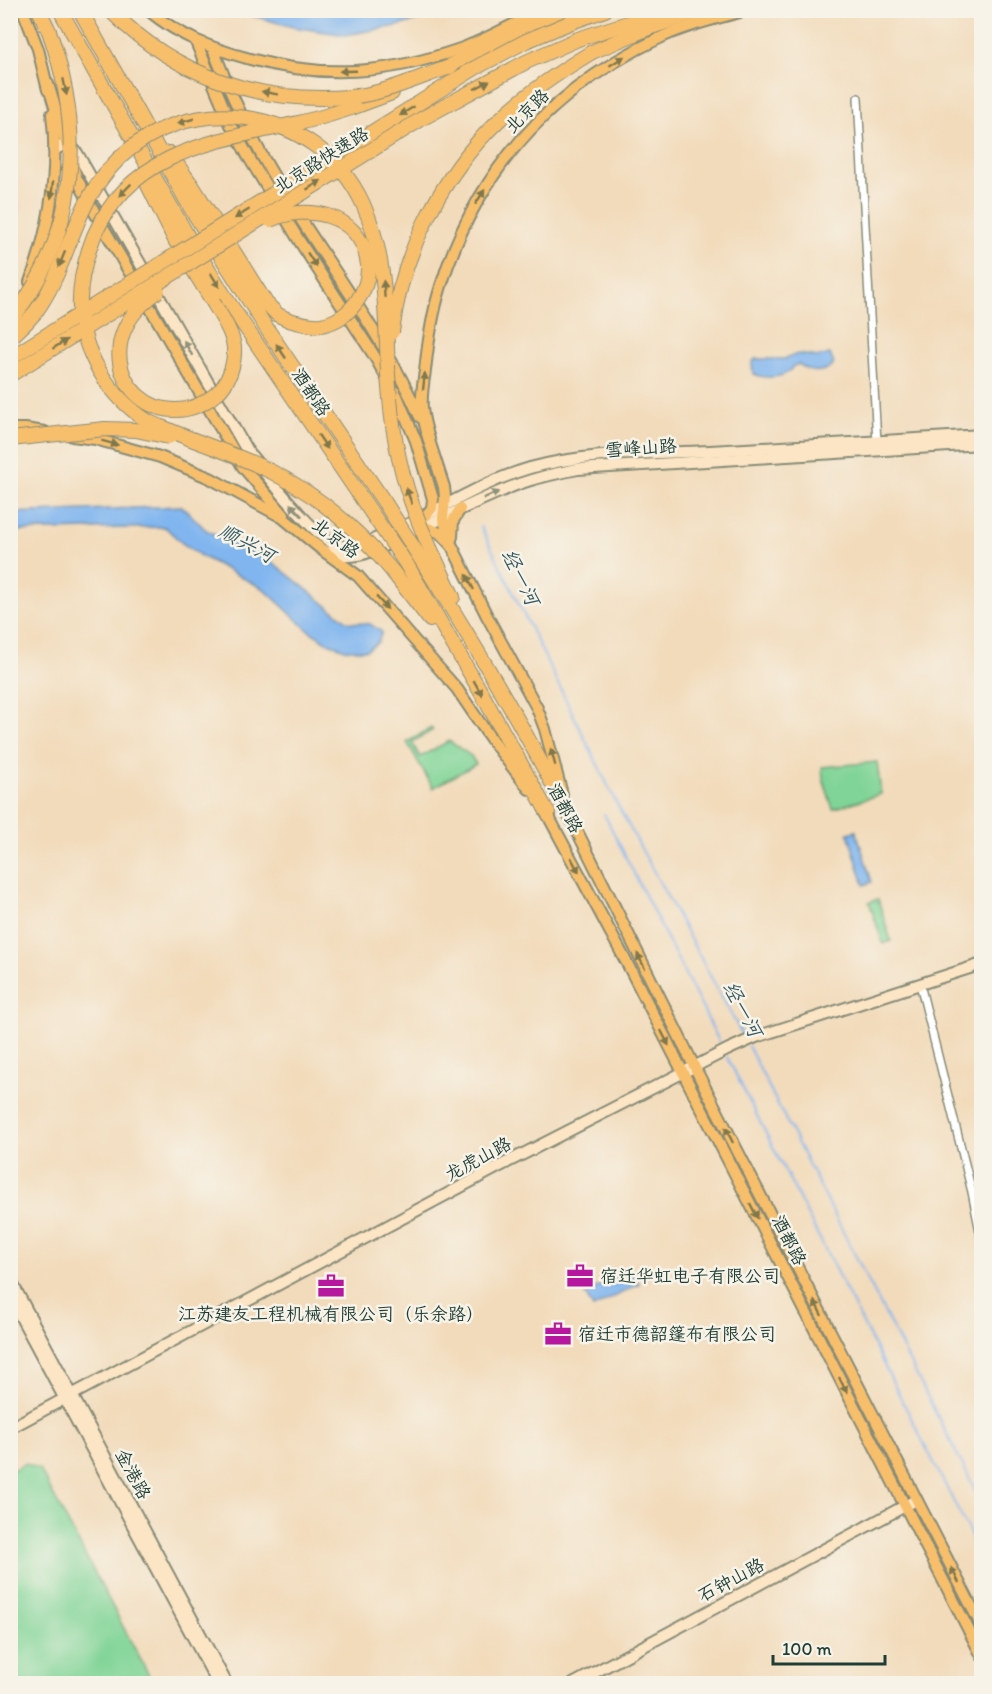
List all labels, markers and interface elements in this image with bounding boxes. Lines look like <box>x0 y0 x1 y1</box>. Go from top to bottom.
one-way arrow <box>609 55 625 66</box>
one-way arrow <box>338 67 357 76</box>
one-way arrow <box>61 78 70 97</box>
one-way arrow <box>474 80 491 90</box>
street label: 北京路 <box>500 84 554 138</box>
one-way arrow <box>260 89 279 98</box>
one-way arrow <box>399 105 415 116</box>
one-way arrow <box>177 116 195 126</box>
street label: 北京路快速路 <box>269 122 373 198</box>
one-way arrow <box>306 180 323 191</box>
one-way arrow <box>47 181 57 200</box>
one-way arrow <box>118 183 132 197</box>
one-way arrow <box>474 189 486 205</box>
one-way arrow <box>234 208 250 220</box>
one-way arrow <box>57 251 67 269</box>
one-way arrow <box>306 252 317 268</box>
one-way arrow <box>209 272 220 288</box>
one-way arrow <box>379 280 389 299</box>
one-way arrow <box>52 338 68 349</box>
one-way arrow <box>183 339 193 356</box>
one-way arrow <box>276 342 287 359</box>
street label: 酒都路 <box>287 363 335 421</box>
one-way arrow <box>419 372 428 391</box>
one-way arrow <box>317 434 328 450</box>
street label: 雪峰山路 <box>604 435 678 461</box>
one-way arrow <box>101 439 119 448</box>
one-way arrow <box>404 487 413 505</box>
one-way arrow <box>482 491 499 500</box>
one-way arrow <box>290 503 304 517</box>
street label: 北京路 <box>308 513 364 563</box>
water label: 顺兴河 <box>215 518 282 569</box>
water label: 经一河 <box>497 545 546 612</box>
one-way arrow <box>465 573 474 590</box>
one-way arrow <box>375 595 388 610</box>
one-way arrow <box>473 680 484 696</box>
one-way arrow <box>547 748 557 767</box>
street label: 酒都路 <box>543 779 587 837</box>
one-way arrow <box>570 856 580 873</box>
one-way arrow <box>637 952 646 969</box>
water label: 经一河 <box>718 977 769 1044</box>
one-way arrow <box>660 1029 669 1046</box>
one-way arrow <box>724 1126 734 1143</box>
street label: 龙虎山路 <box>441 1132 515 1186</box>
one-way arrow <box>749 1203 759 1220</box>
street label: 酒都路 <box>767 1211 811 1269</box>
office icon: 宿迁华虹电子有限公司 <box>565 1261 595 1291</box>
place label: 宿迁华虹电子有限公司 <box>600 1265 780 1287</box>
office icon: 江苏建友工程机械有限公司（乐余路） <box>316 1271 346 1301</box>
one-way arrow <box>813 1300 823 1317</box>
place label: 江苏建友工程机械有限公司（乐余路） <box>178 1303 484 1325</box>
office icon: 宿迁市德韶篷布有限公司 <box>543 1319 573 1349</box>
place label: 宿迁市德韶篷布有限公司 <box>578 1323 776 1345</box>
one-way arrow <box>838 1376 848 1393</box>
street label: 金港路 <box>111 1445 155 1503</box>
street label: 石钟山路 <box>694 1553 768 1607</box>
one-way arrow <box>950 1567 960 1584</box>
scale bar <box>773 1628 886 1666</box>
text: 100 m <box>782 1638 832 1660</box>

